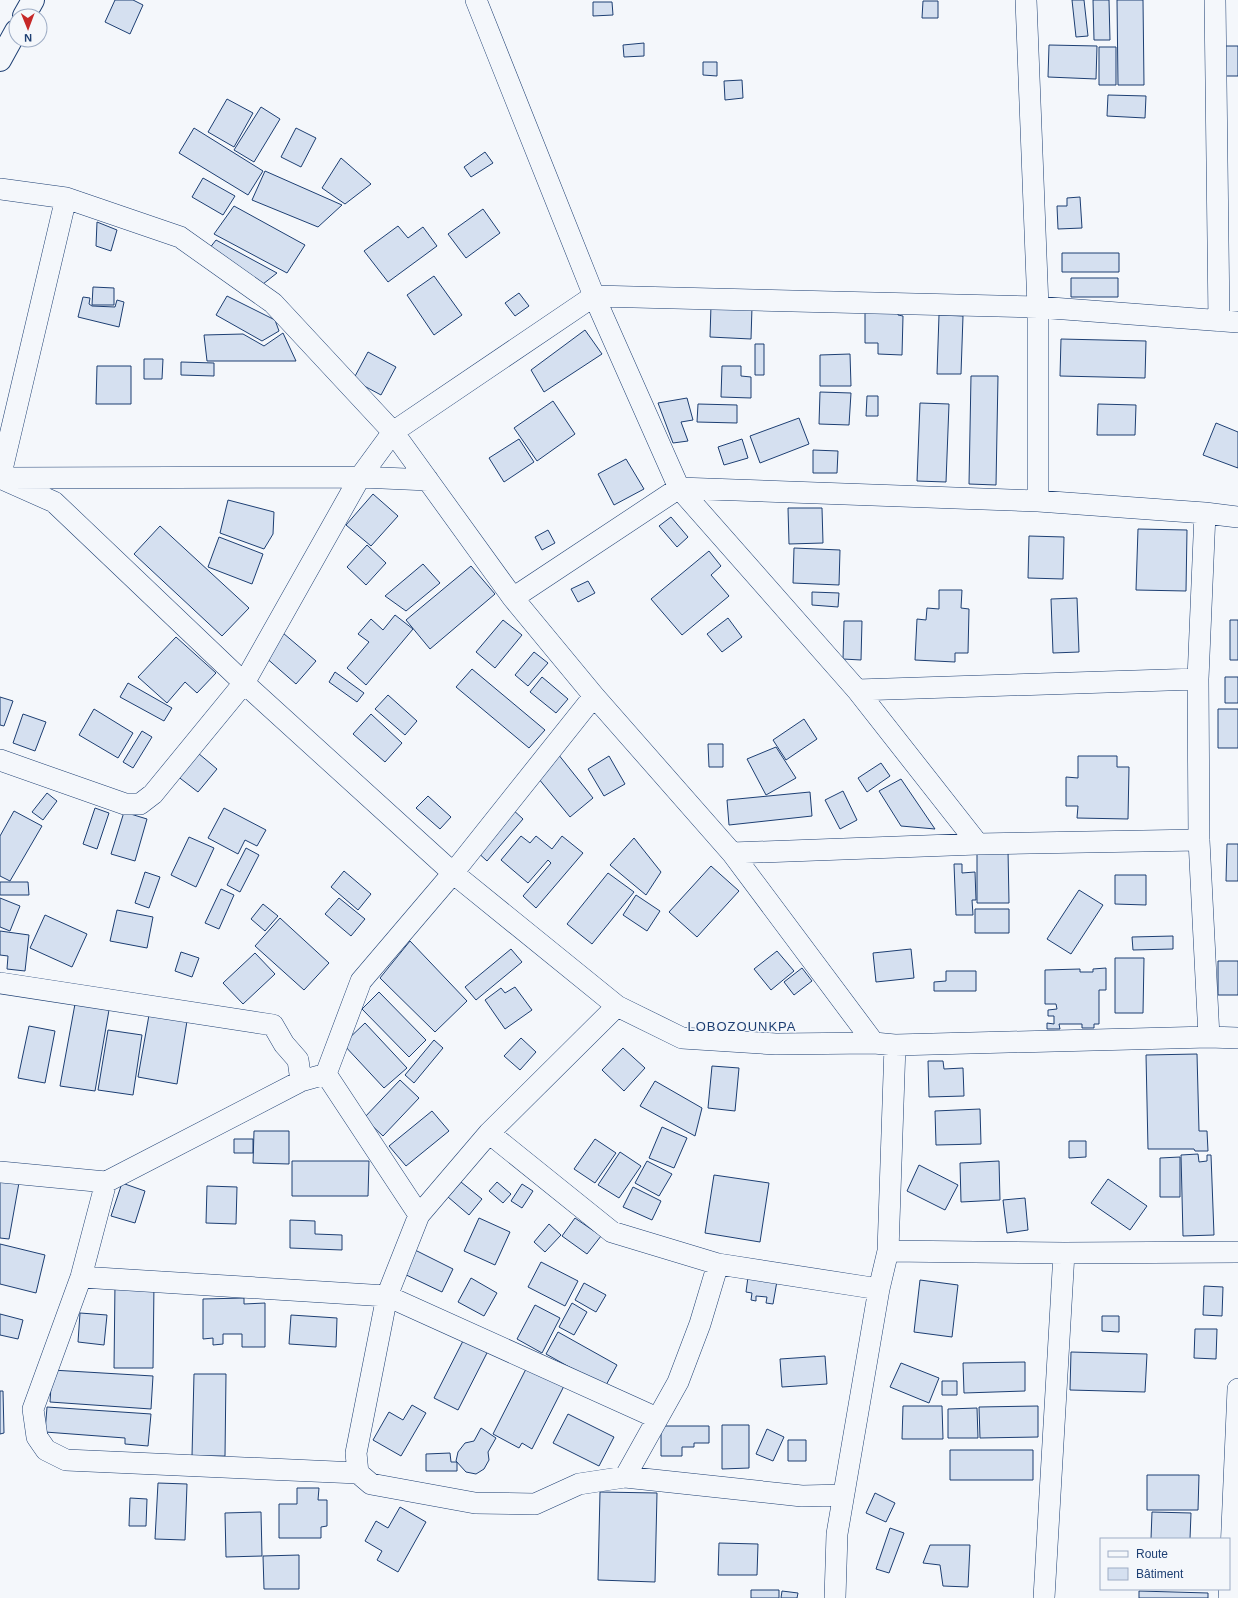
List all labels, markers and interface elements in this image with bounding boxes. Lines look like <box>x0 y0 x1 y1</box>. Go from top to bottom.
north arrow <box>8 8 48 48</box>
text: N <box>24 32 32 44</box>
district label: LOBOZOUNKPA <box>687 1019 797 1034</box>
legend <box>1100 1538 1230 1590</box>
text: Route <box>1136 1547 1168 1561</box>
text: Bâtiment <box>1136 1567 1184 1581</box>

